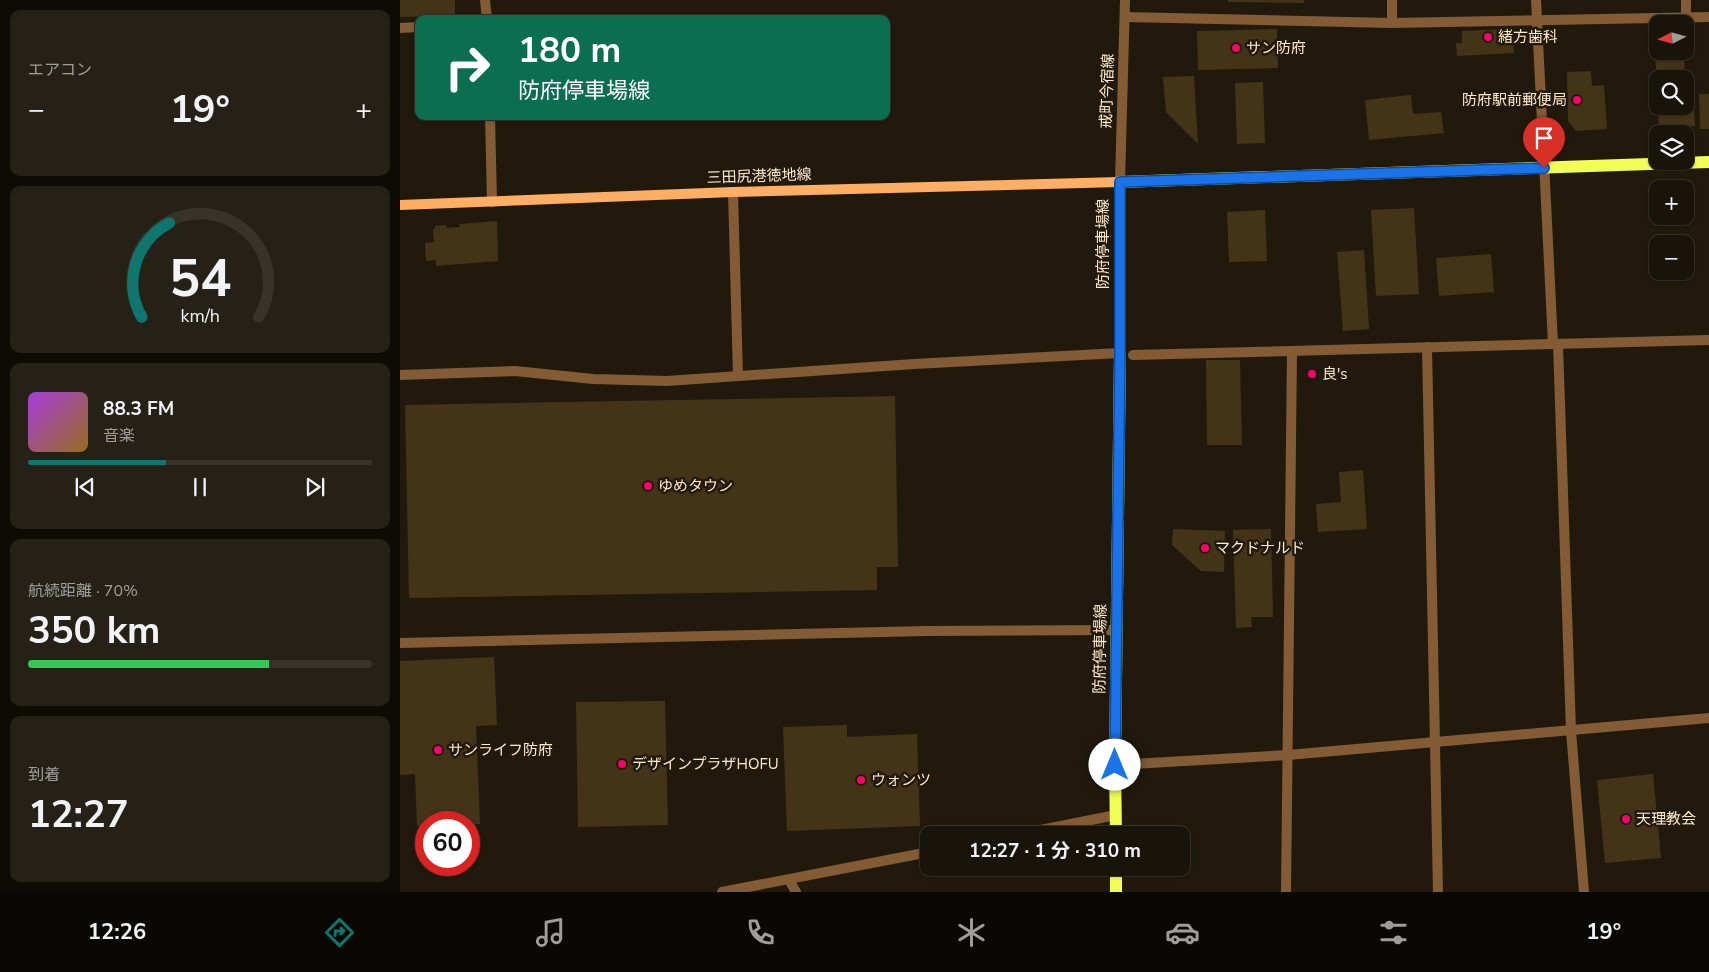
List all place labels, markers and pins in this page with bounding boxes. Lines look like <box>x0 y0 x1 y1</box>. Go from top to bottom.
place label: 緒方歯科 <box>1498 27 1558 47</box>
marker: 緒方歯科 <box>1482 31 1494 43</box>
place label: サン防府 <box>1246 38 1306 58</box>
marker: サン防府 <box>1230 42 1242 54</box>
place label: 防府駅前郵便局 <box>1462 90 1567 110</box>
marker: 防府駅前郵便局 <box>1571 94 1583 106</box>
pin <box>1523 117 1565 168</box>
place label: 良's <box>1322 364 1348 384</box>
marker: 良's <box>1306 368 1318 380</box>
place label: ゆめタウン <box>658 476 733 496</box>
marker: ゆめタウン <box>642 480 654 492</box>
place label: マクドナルド <box>1215 538 1305 558</box>
marker: マクドナルド <box>1199 542 1211 554</box>
place label: サンライフ防府 <box>448 740 553 760</box>
marker: サンライフ防府 <box>432 744 444 756</box>
place label: デザインプラザHOFU <box>632 754 779 774</box>
marker: デザインプラザHOFU <box>616 758 628 770</box>
place label: ウォンツ <box>871 770 931 790</box>
marker: ウォンツ <box>855 774 867 786</box>
place label: 天理教会 <box>1636 809 1696 829</box>
marker: 天理教会 <box>1620 813 1632 825</box>

